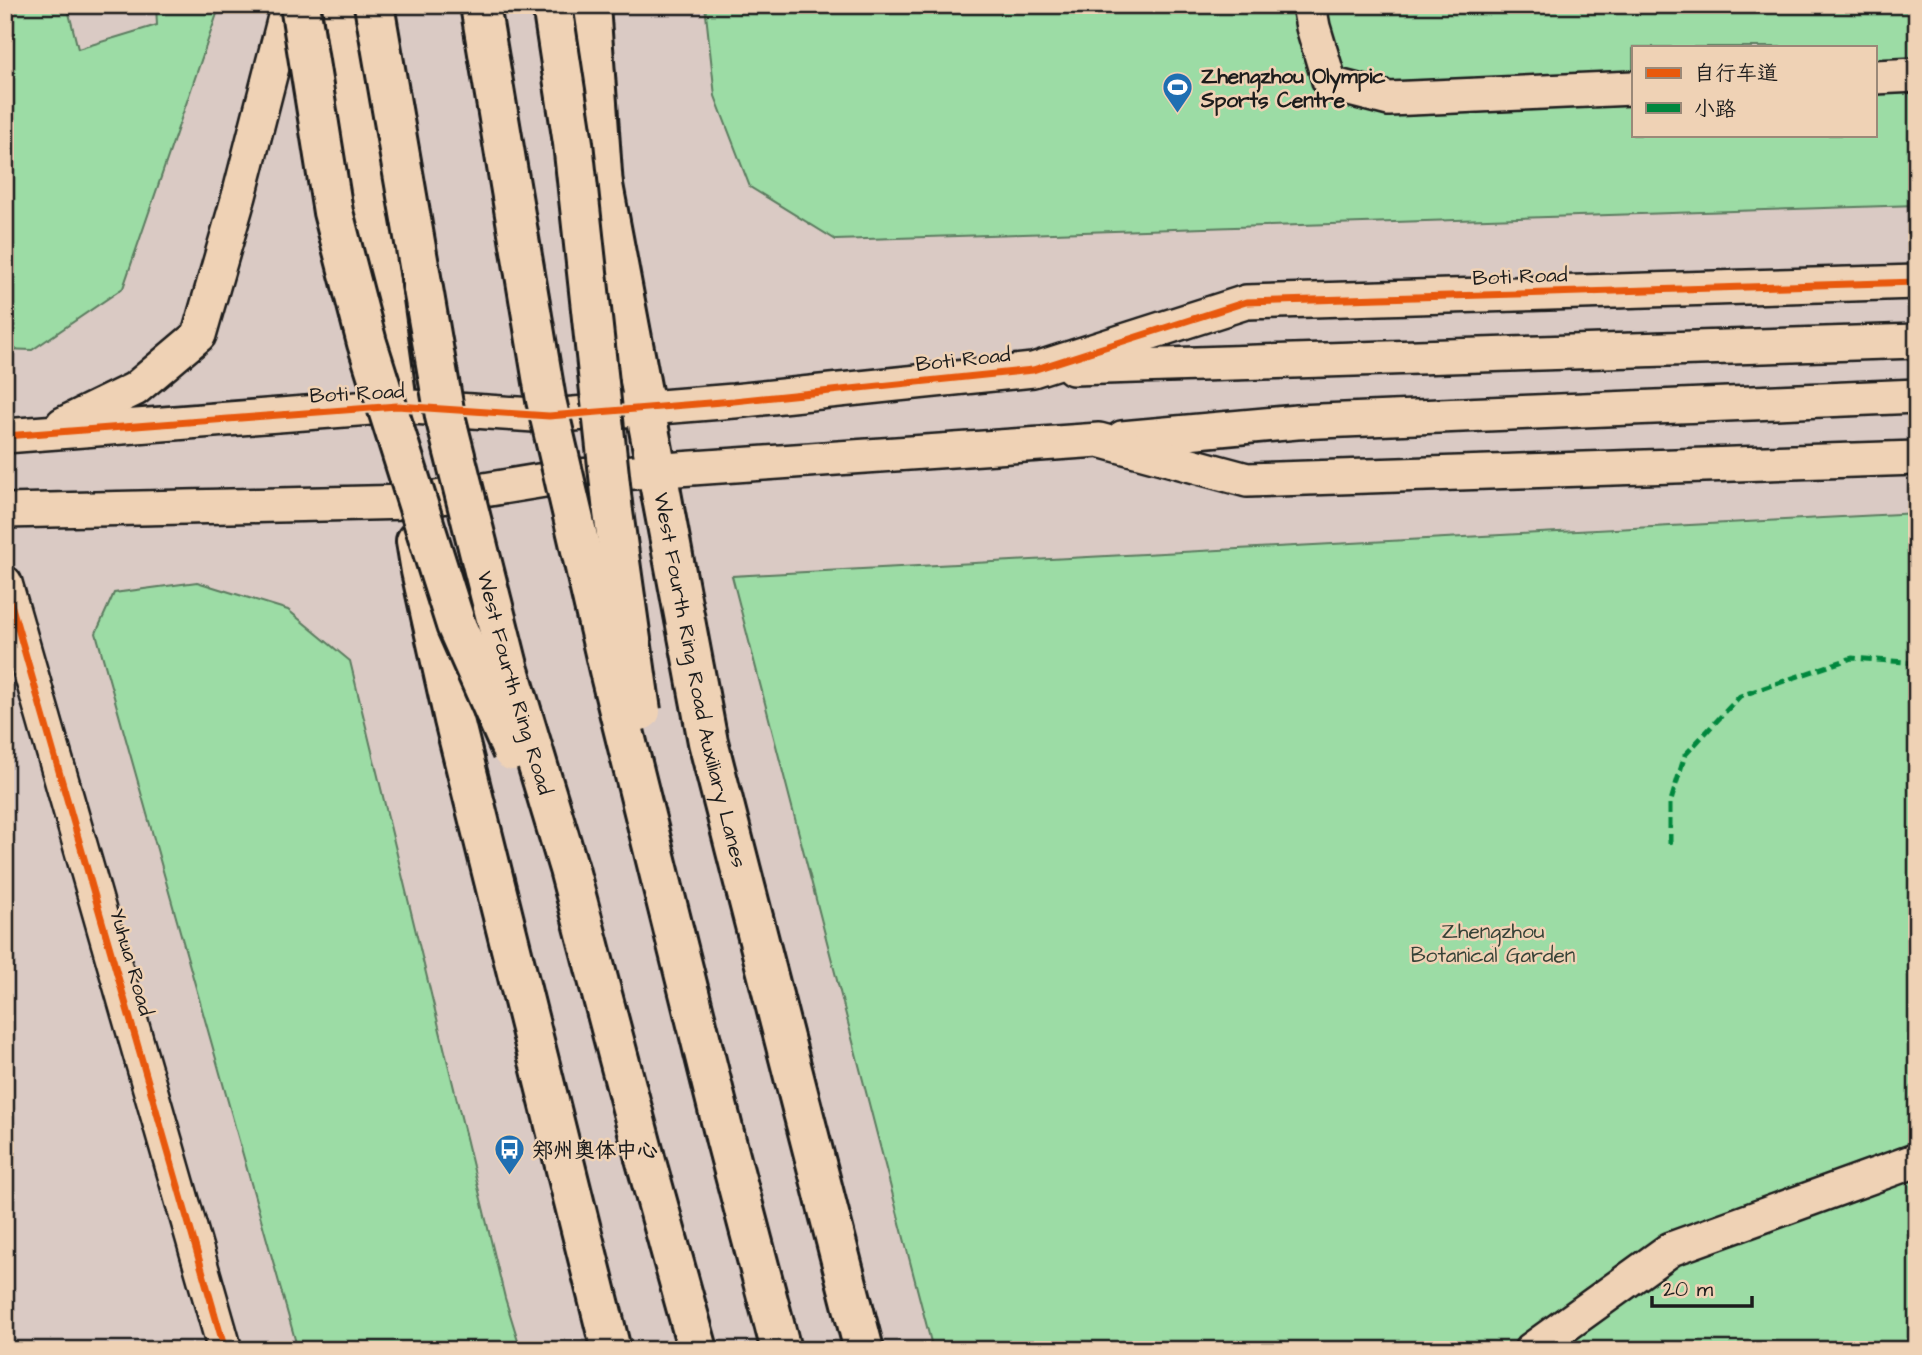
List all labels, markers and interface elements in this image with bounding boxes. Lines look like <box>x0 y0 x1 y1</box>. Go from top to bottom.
legend <box>1632 46 1876 136</box>
text: 自行车道 <box>1694 59 1778 88</box>
place label: Zhengzhou Olympic Sports Centre <box>1200 62 1386 116</box>
sports icon: Zhengzhou Olympic Sports Centre <box>1161 71 1195 115</box>
text: 小路 <box>1694 95 1736 124</box>
street label: Boti Road <box>1472 260 1568 293</box>
street label: Boti Road <box>914 340 1012 379</box>
street label: Boti Road <box>309 377 405 410</box>
street label: West Fourth Ring Road Auxiliary Lanes <box>646 490 754 871</box>
street label: West Fourth Ring Road <box>470 568 560 798</box>
street label: Yuhua Road <box>102 905 161 1019</box>
park label: Zhengzhou Botanical Garden <box>1411 917 1575 970</box>
bus stop icon: 郑州奥体中心 <box>492 1133 526 1177</box>
place label: 郑州奥体中心 <box>532 1136 658 1165</box>
scale bar <box>1652 1264 1752 1308</box>
text: 20 m <box>1663 1275 1714 1304</box>

